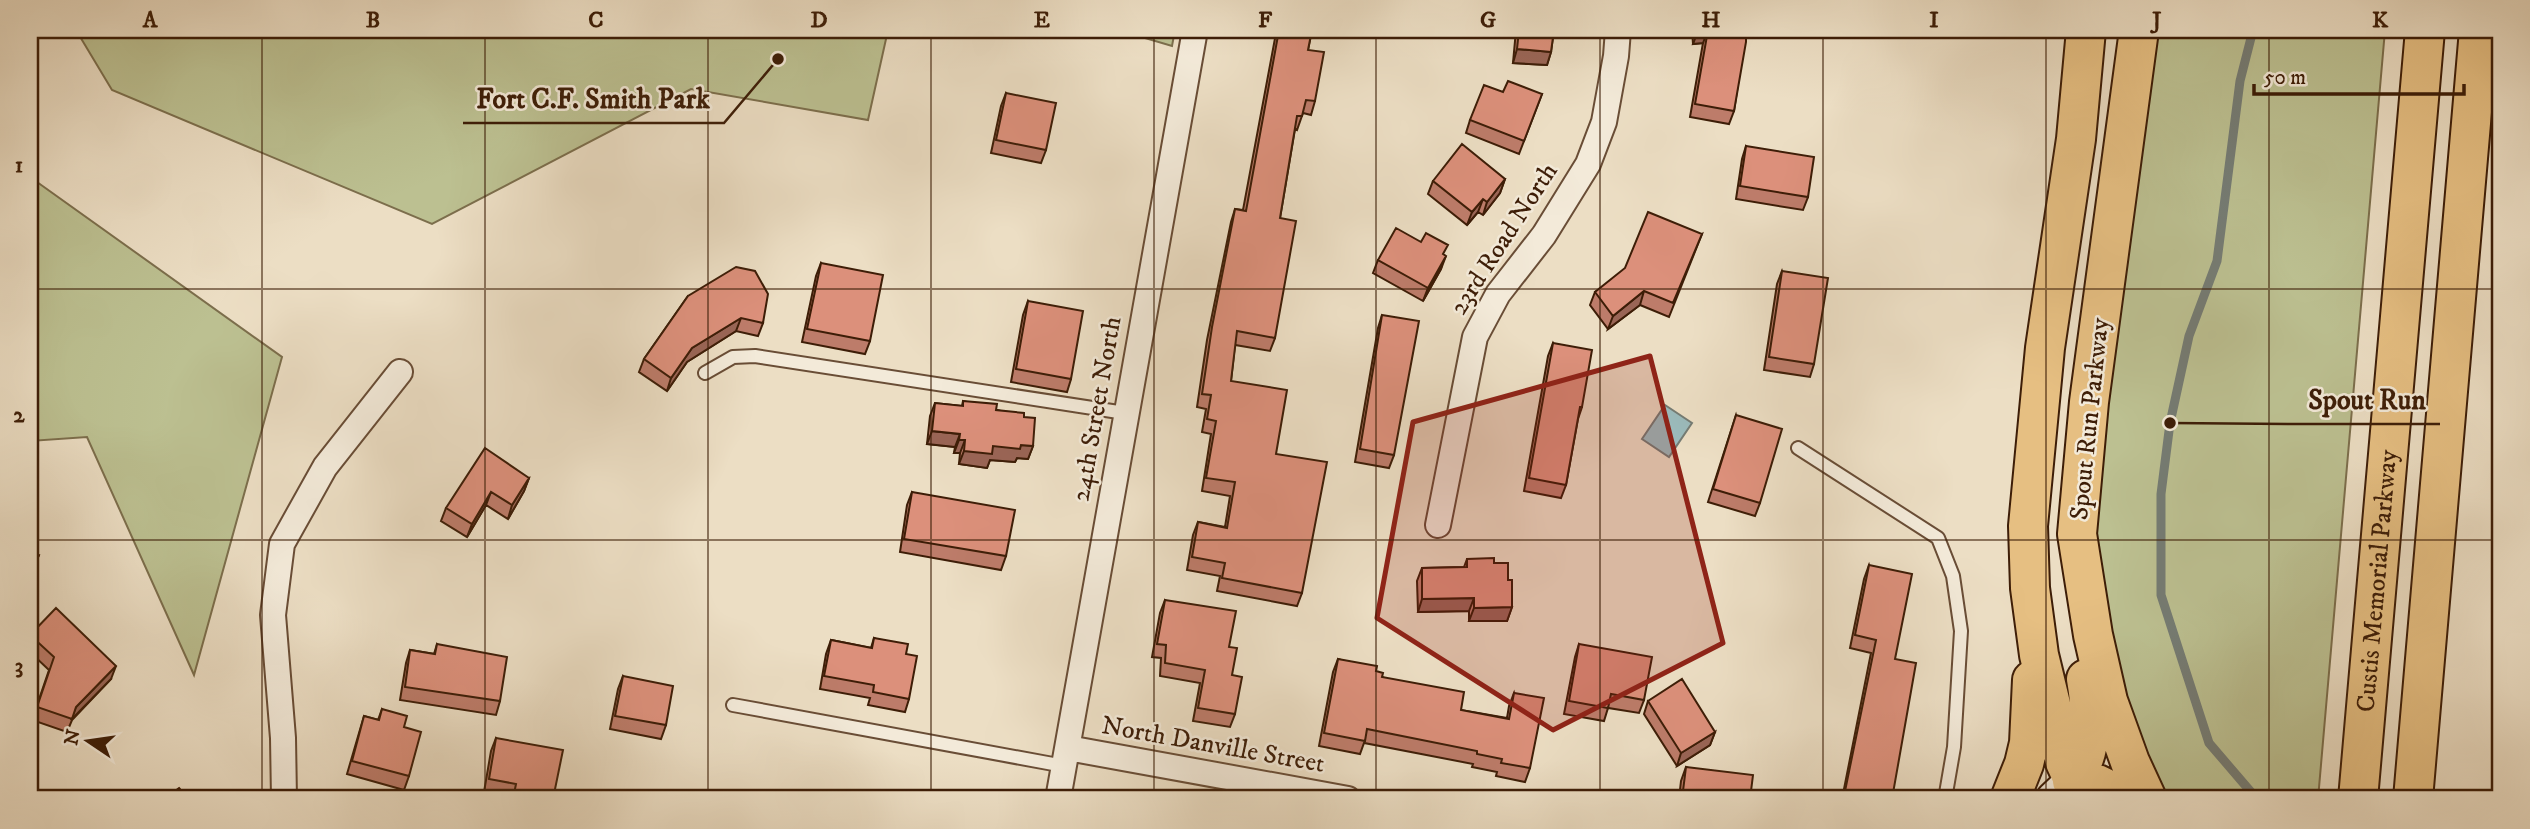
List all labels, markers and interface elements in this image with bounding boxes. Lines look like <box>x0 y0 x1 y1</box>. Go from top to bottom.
text: A <box>142 6 159 35</box>
text: B <box>366 6 380 35</box>
text: C <box>588 6 604 35</box>
text: D <box>810 6 828 35</box>
text: E <box>1034 6 1050 35</box>
text: F <box>1258 6 1273 35</box>
text: G <box>1480 6 1496 35</box>
text: H <box>1701 6 1721 35</box>
text: I <box>1929 6 1939 35</box>
text: J <box>2149 6 2162 35</box>
text: K <box>2372 6 2389 35</box>
scale bar <box>2254 52 2464 96</box>
text: 50 m <box>2264 65 2306 91</box>
callout: Fort C.F. Smith Park <box>463 74 724 123</box>
text: Fort C.F. Smith Park <box>476 82 711 117</box>
text: 1 <box>15 151 23 180</box>
street label: 23rd Road North <box>1442 156 1566 321</box>
street label: 24th Street North <box>1064 314 1130 504</box>
street label: Spout Run Parkway <box>2063 316 2117 522</box>
callout: Spout Run <box>2294 375 2440 424</box>
text: Spout Run <box>2308 383 2426 418</box>
text: 2 <box>13 401 25 430</box>
street label: Custis Memorial Parkway <box>2349 448 2405 713</box>
text: 3 <box>15 652 23 681</box>
north arrow <box>52 706 122 776</box>
street label: North Danville Street <box>1099 709 1327 781</box>
text: N <box>60 727 86 748</box>

